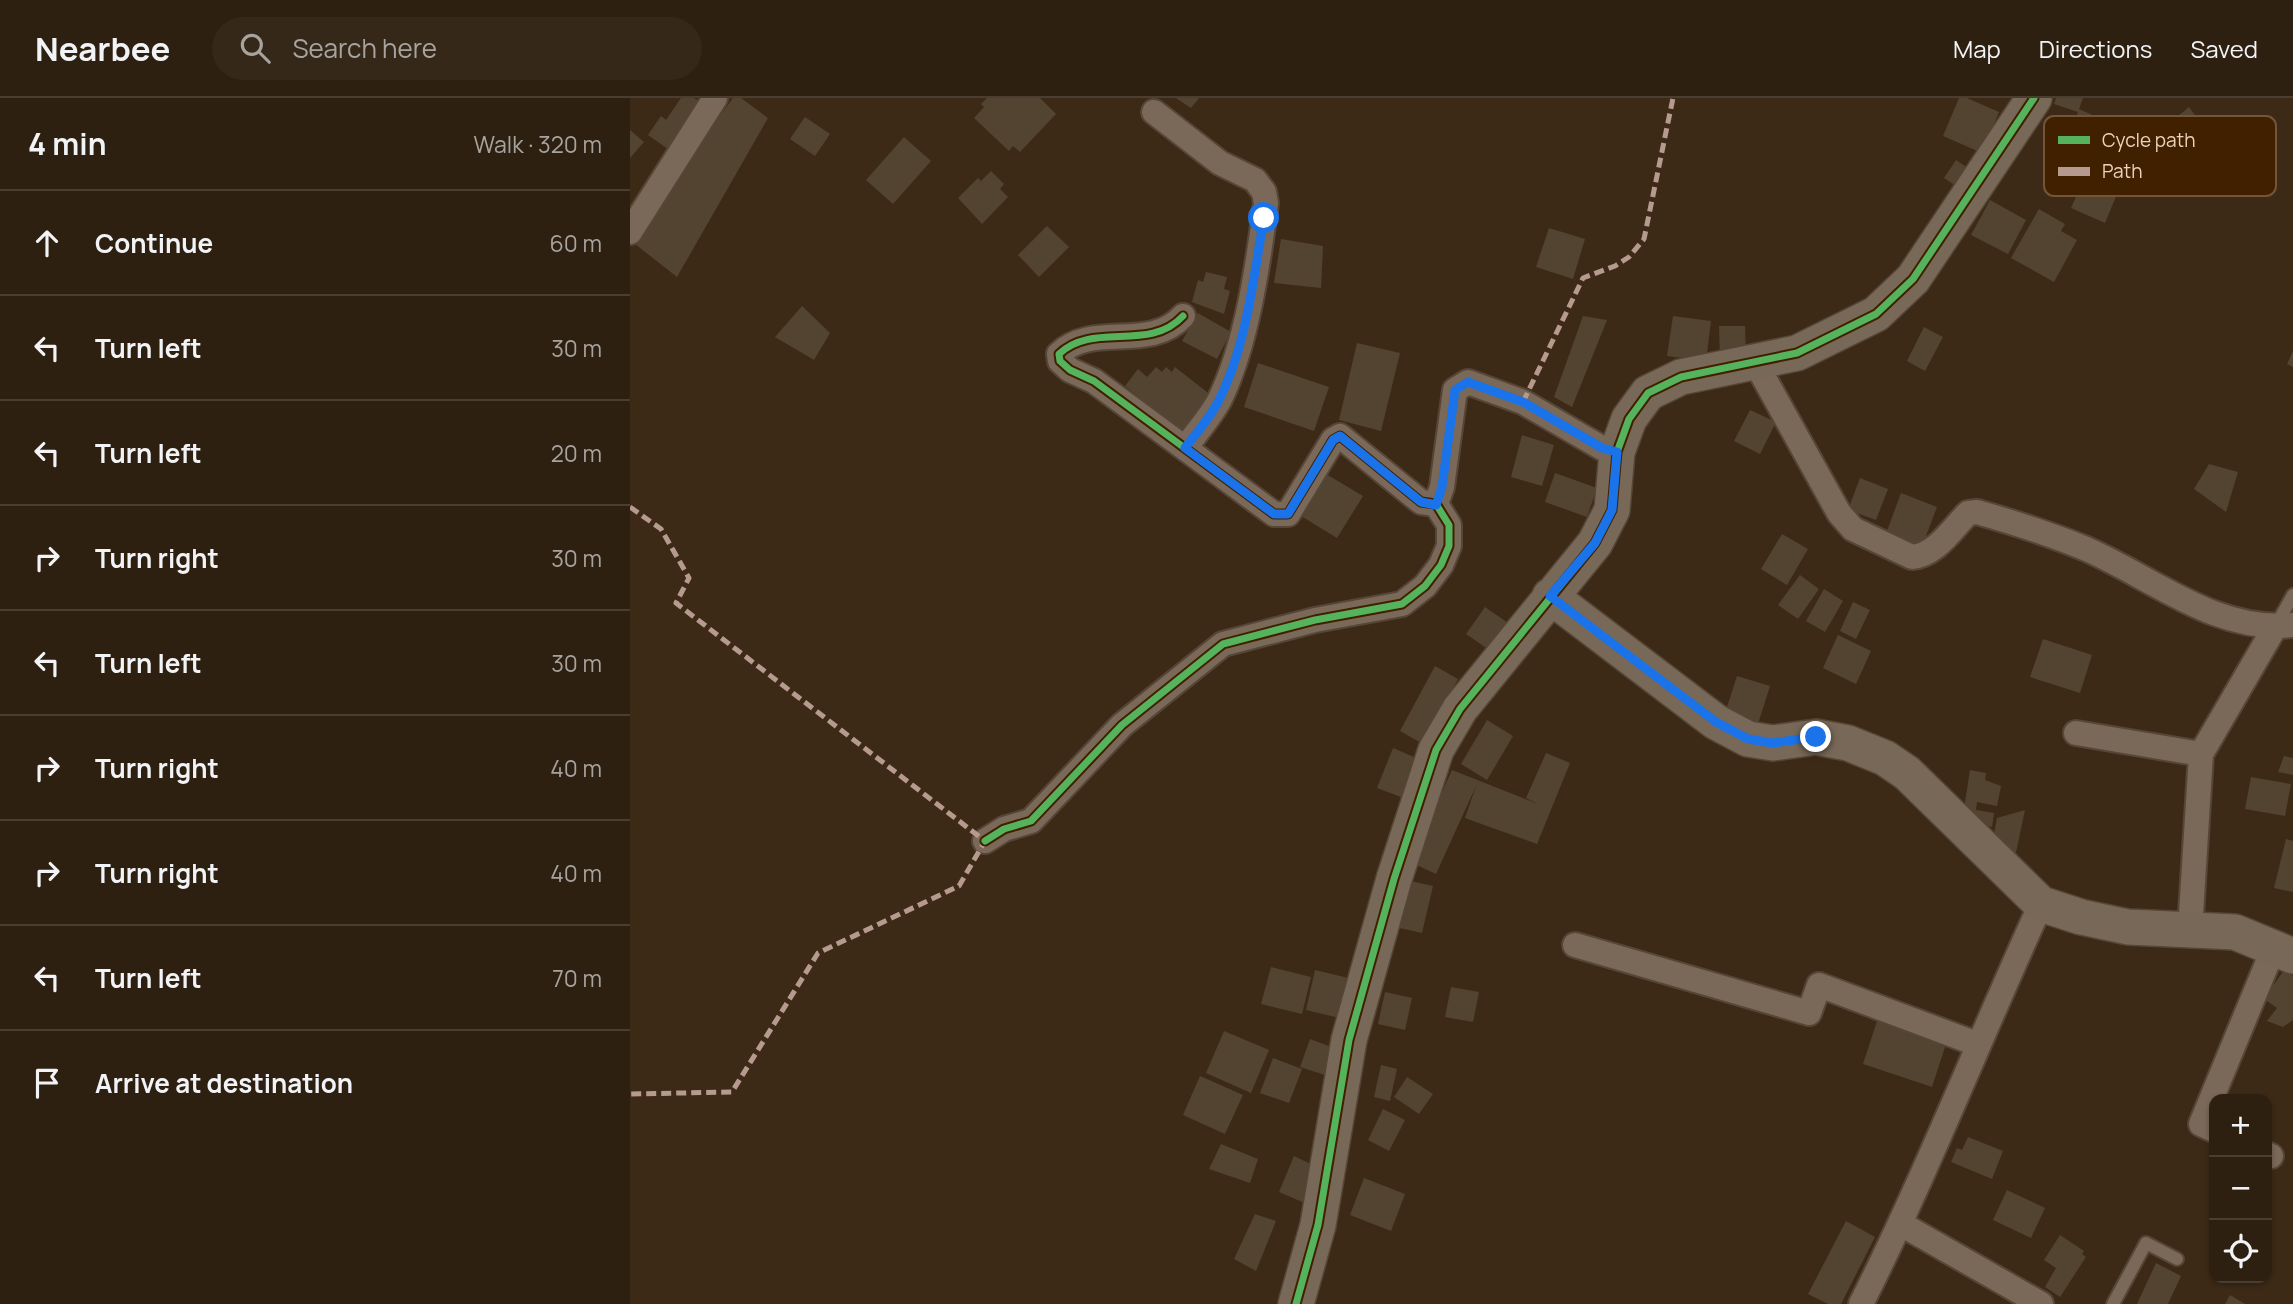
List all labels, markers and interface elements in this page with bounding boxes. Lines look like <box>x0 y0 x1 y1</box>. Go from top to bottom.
search box <box>212 17 702 80</box>
text: Nearbee <box>35 26 170 71</box>
icon: search <box>236 29 274 67</box>
text: Search here <box>292 30 437 66</box>
text: Map <box>1953 32 2001 65</box>
text: Directions <box>2039 32 2152 65</box>
text: Saved <box>2190 32 2258 65</box>
legend <box>2044 116 2276 196</box>
text: 4 min <box>28 123 106 164</box>
text: Cycle path <box>2102 127 2196 153</box>
text: Walk · 320 m <box>474 128 602 160</box>
text: Path <box>2102 158 2142 184</box>
route start <box>1248 202 1279 233</box>
icon: ahead <box>28 224 66 262</box>
text: Continue <box>95 225 213 261</box>
text: 60 m <box>550 227 602 259</box>
icon: left <box>28 329 66 367</box>
text: Turn left <box>95 330 202 366</box>
text: 30 m <box>551 332 602 364</box>
icon: left <box>28 434 66 472</box>
text: Turn left <box>95 435 202 471</box>
text: 20 m <box>551 437 602 469</box>
icon: right <box>28 539 66 577</box>
text: Turn right <box>95 540 219 576</box>
text: 30 m <box>551 542 602 574</box>
icon: left <box>28 644 66 682</box>
text: Turn left <box>95 645 202 681</box>
text: 30 m <box>551 647 602 679</box>
route end <box>1800 721 1831 752</box>
icon: right <box>28 749 66 787</box>
text: Turn right <box>95 750 219 786</box>
text: 40 m <box>550 752 602 784</box>
icon: right <box>28 854 66 892</box>
text: Turn right <box>95 855 219 891</box>
text: 40 m <box>550 857 602 889</box>
icon: left <box>28 959 66 997</box>
text: Turn left <box>95 960 202 996</box>
text: 70 m <box>552 962 602 994</box>
icon: arrive <box>28 1064 66 1102</box>
text: Arrive at destination <box>95 1065 353 1101</box>
map controls <box>2209 1094 2272 1283</box>
button: + <box>2209 1094 2272 1157</box>
button: − <box>2209 1157 2272 1220</box>
button: locate <box>2209 1220 2272 1283</box>

